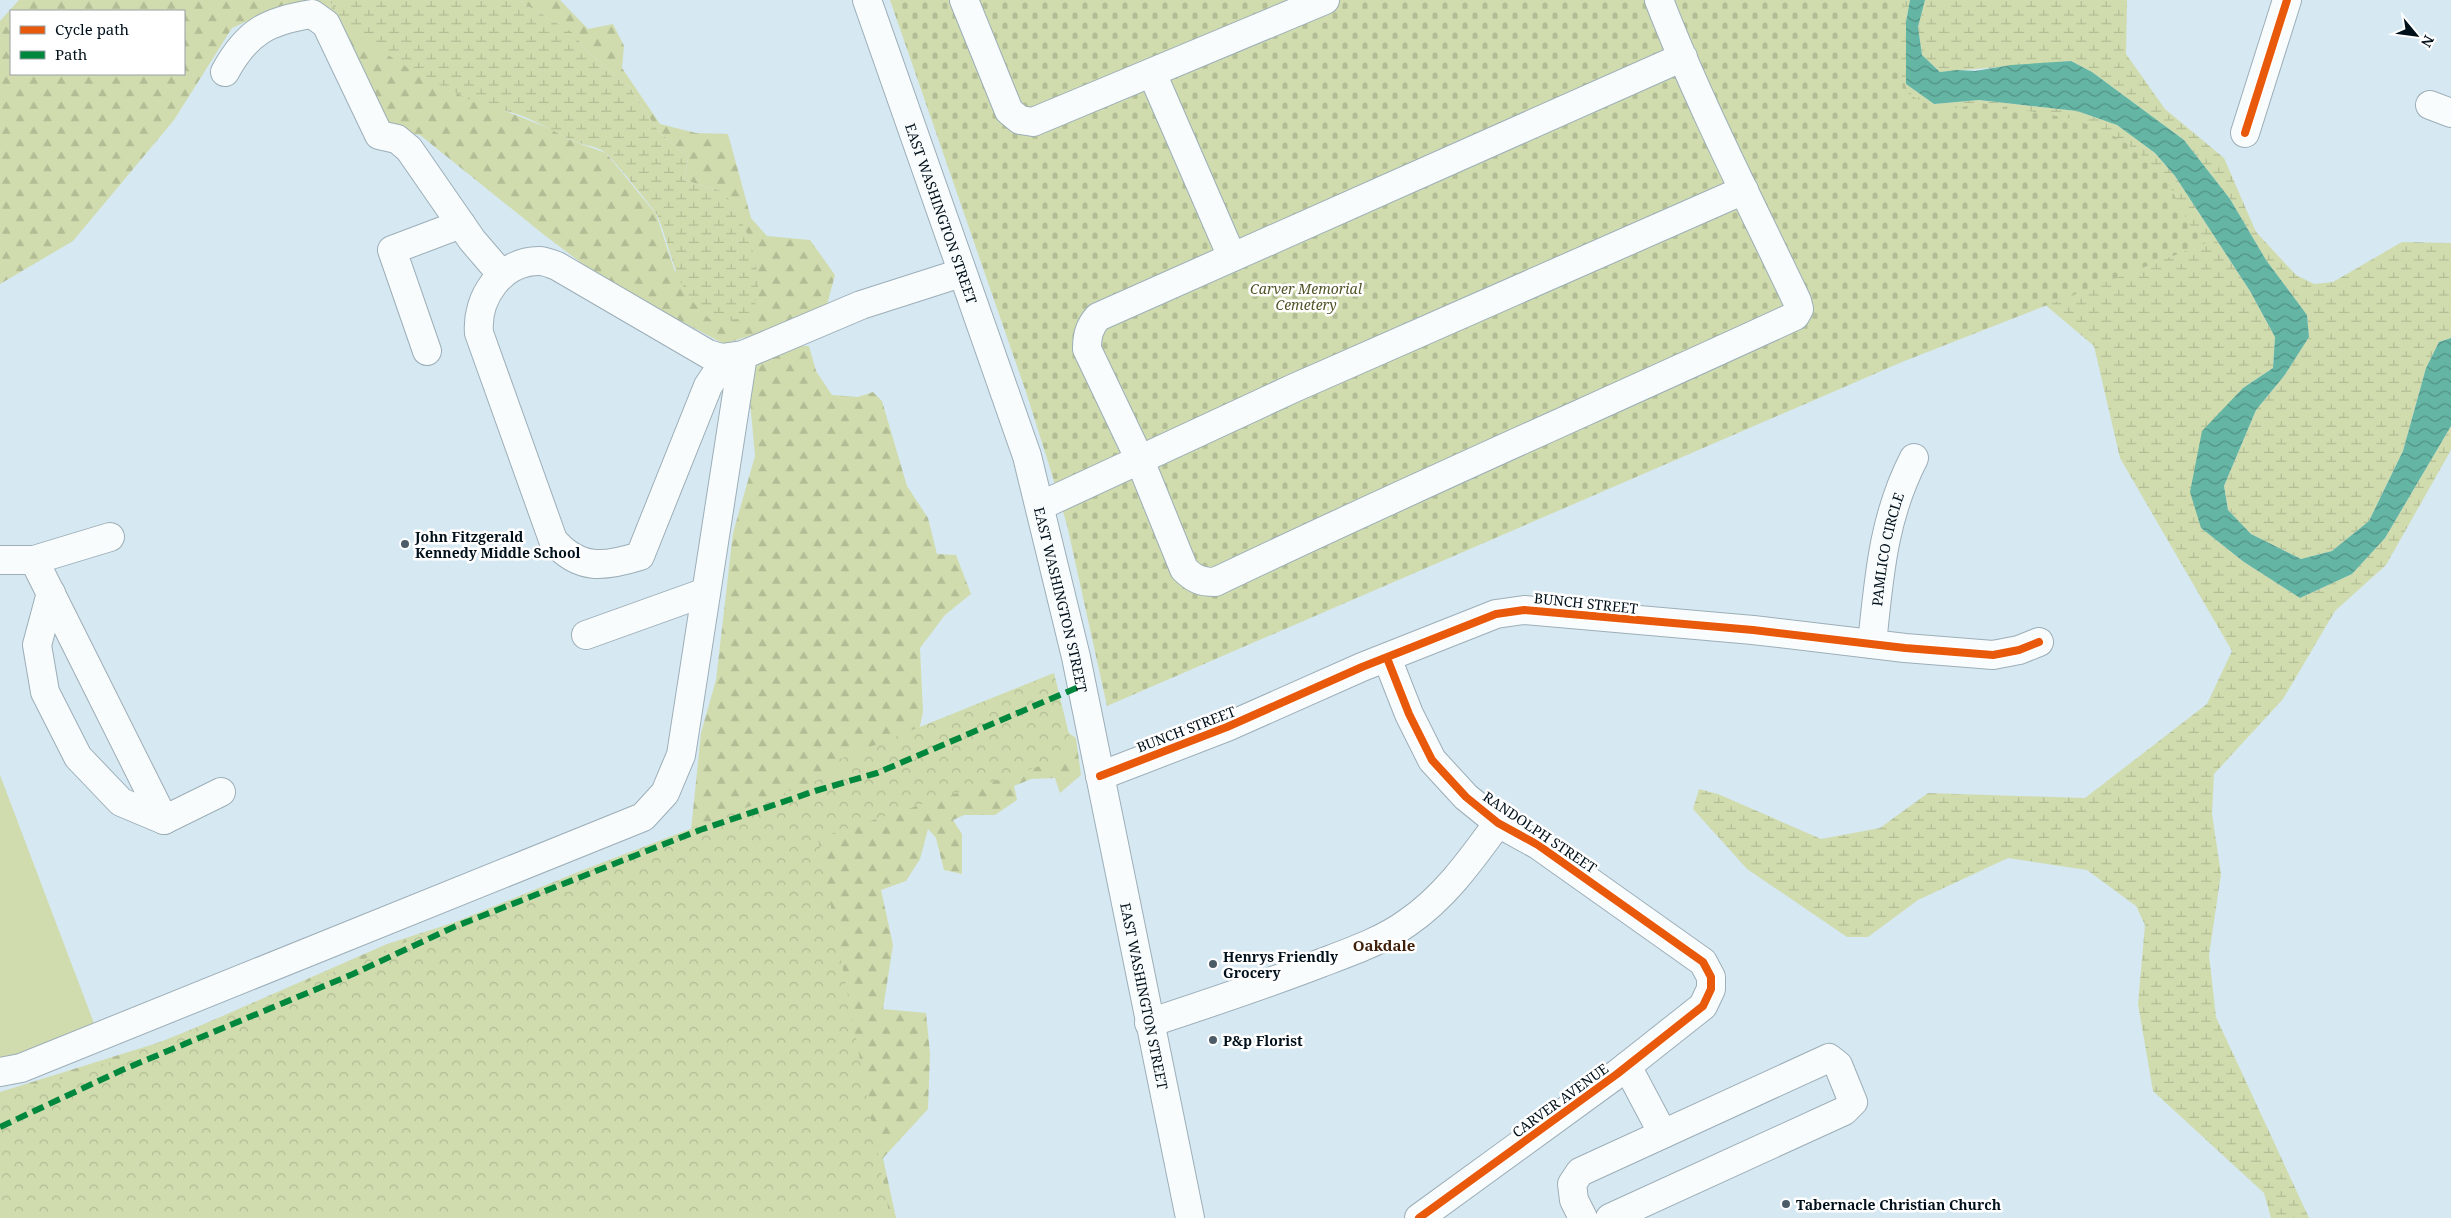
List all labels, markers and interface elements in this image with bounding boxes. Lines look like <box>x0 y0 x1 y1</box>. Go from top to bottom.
legend <box>10 10 185 75</box>
north arrow <box>2391 10 2441 60</box>
text: Cycle path <box>55 19 130 39</box>
text: N <box>2417 32 2439 51</box>
text: Path <box>55 44 88 64</box>
street label: EAST WASHINGTON STREET <box>901 120 982 307</box>
park label: Carver Memorial Cemetery <box>1250 279 1363 314</box>
street label: PAMLICO CIRCLE <box>1866 489 1908 607</box>
street label: EAST WASHINGTON STREET <box>1030 505 1093 695</box>
place label: John Fitzgerald Kennedy Middle School <box>414 527 581 562</box>
marker: John Fitzgerald Kennedy Middle School <box>399 538 411 550</box>
street label: BUNCH STREET <box>1533 588 1639 618</box>
street label: BUNCH STREET <box>1134 701 1238 757</box>
street label: RANDOLPH STREET <box>1479 787 1601 877</box>
street label: EAST WASHINGTON STREET <box>1117 901 1173 1091</box>
district label: Oakdale <box>1353 935 1415 955</box>
place label: Henrys Friendly Grocery <box>1223 947 1339 982</box>
marker: Henrys Friendly Grocery <box>1207 958 1219 970</box>
place label: P&p Florist <box>1223 1031 1303 1050</box>
marker: P&p Florist <box>1207 1034 1219 1046</box>
street label: CARVER AVENUE <box>1508 1058 1612 1141</box>
place label: Tabernacle Christian Church <box>1796 1195 2001 1214</box>
marker: Tabernacle Christian Church <box>1780 1198 1792 1210</box>

